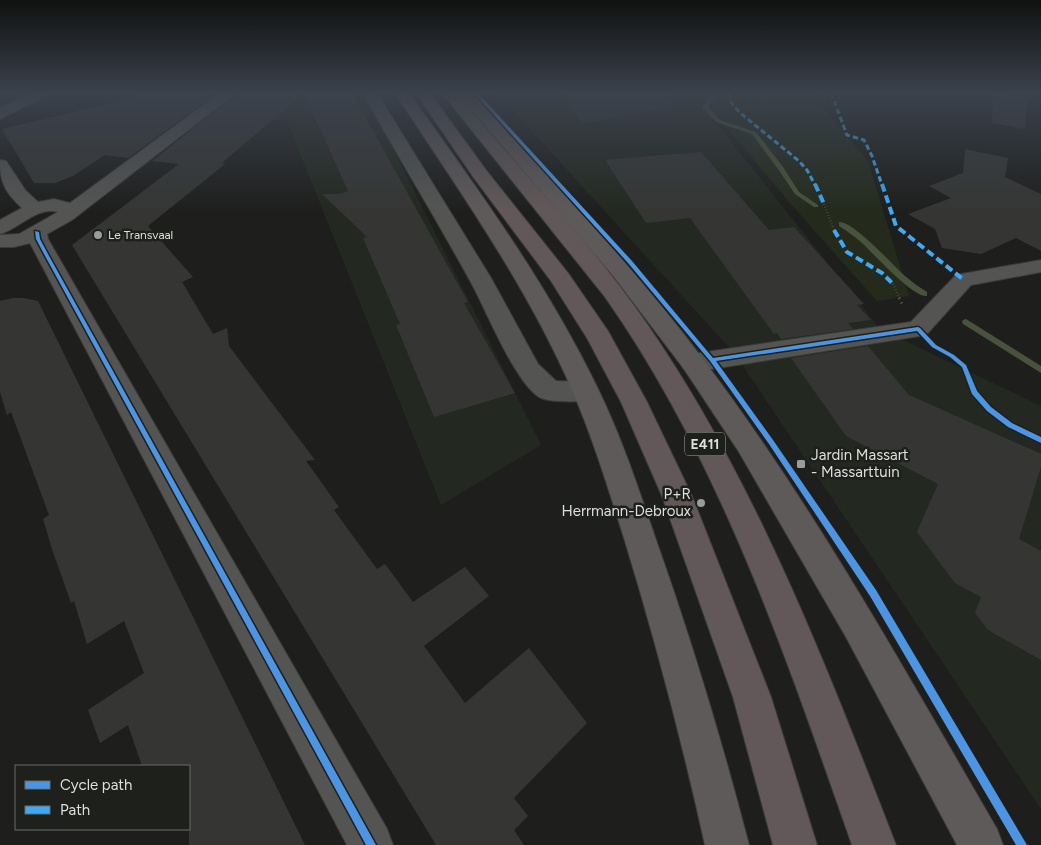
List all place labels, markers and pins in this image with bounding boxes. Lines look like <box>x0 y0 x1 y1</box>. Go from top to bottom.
place label: Le Transvaal <box>108 228 173 242</box>
marker: Le Transvaal <box>92 229 104 241</box>
place label: Jardin Massart - Massarttuin <box>811 446 909 481</box>
marker: Jardin Massart - Massarttuin <box>795 458 807 470</box>
place label: P+R Herrmann-Debroux <box>561 485 691 520</box>
marker: P+R Herrmann-Debroux <box>695 497 707 509</box>

